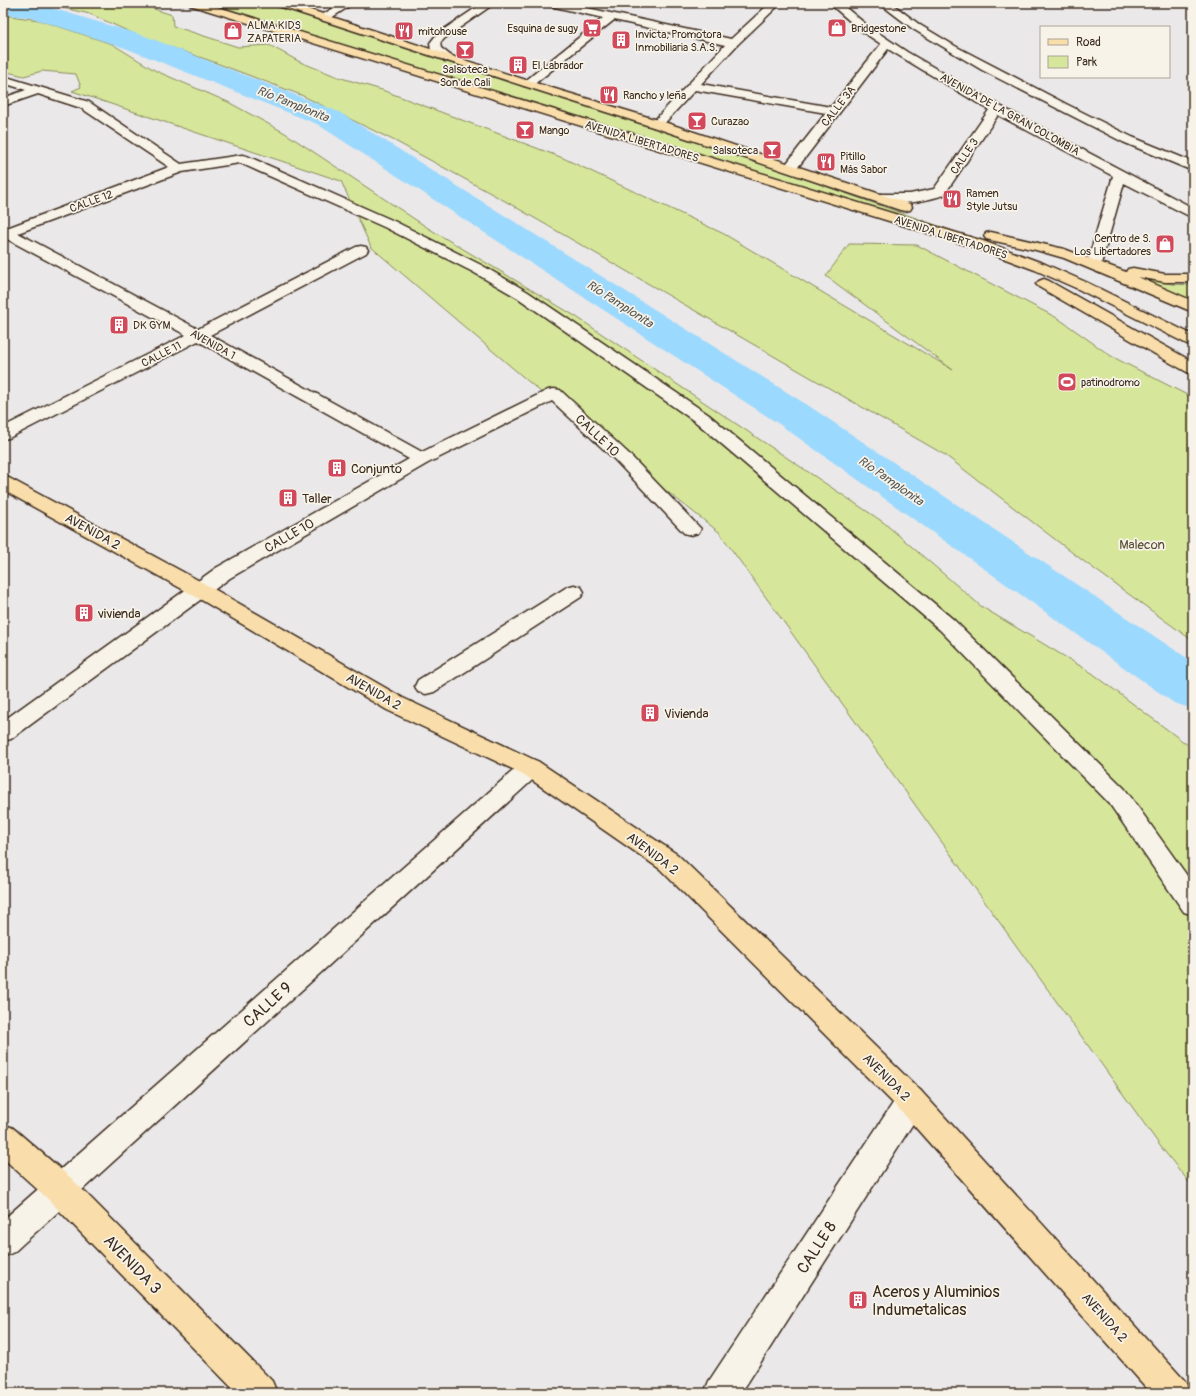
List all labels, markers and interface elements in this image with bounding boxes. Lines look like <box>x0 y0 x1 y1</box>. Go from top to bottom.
supermarket icon: Esquina de sugy <box>581 17 603 39</box>
shop icon: Bridgestone <box>826 17 848 39</box>
place label: ALMA KIDS ZAPATERIA <box>247 19 301 45</box>
shop icon: ALMA KIDS ZAPATERIA <box>222 20 244 42</box>
restaurant icon: mitohouse <box>393 20 415 42</box>
place label: Esquina de sugy <box>507 22 578 35</box>
place label: Bridgestone <box>851 22 907 35</box>
place label: mitohouse <box>418 25 468 38</box>
legend <box>1040 26 1170 78</box>
place label: Invicta, Promotora Inmobiliaria S.A.S. <box>635 28 722 54</box>
building icon: Invicta, Promotora Inmobiliaria S.A.S. <box>610 29 632 51</box>
text: Road <box>1076 35 1101 50</box>
bar icon: Salsoteca Son de Cali <box>454 39 476 61</box>
building icon: El Labrador <box>507 54 529 76</box>
text: Park <box>1076 55 1097 70</box>
place label: El Labrador <box>532 59 584 72</box>
place label: Salsoteca Son de Cali <box>440 63 490 89</box>
street label: AVENIDA DE LA GRAN COLOMBIA <box>938 71 1082 158</box>
water label: Río Pamplonita <box>255 83 332 126</box>
restaurant icon: Rancho y leña <box>598 84 620 106</box>
street label: CALLE 3A <box>819 84 858 129</box>
place label: Rancho y leña <box>623 89 686 102</box>
bar icon: Curazao <box>686 110 708 132</box>
place label: Curazao <box>711 115 749 128</box>
street label: AVENIDA LIBERTADORES <box>583 118 700 165</box>
bar icon: Mango <box>514 119 536 141</box>
place label: Mango <box>539 124 569 137</box>
street label: CALLE 3 <box>948 136 981 177</box>
bar icon: Salsoteca <box>761 139 783 161</box>
place label: Salsoteca <box>712 144 758 157</box>
place label: Pitillo Más Sabor <box>840 150 887 176</box>
restaurant icon: Pitillo Más Sabor <box>815 151 837 173</box>
place label: Ramen Style Jutsu <box>966 187 1017 213</box>
street label: CALLE 12 <box>68 188 114 215</box>
restaurant icon: Ramen Style Jutsu <box>941 188 963 210</box>
street label: AVENIDA LIBERTADORES <box>893 213 1009 262</box>
place label: Centro de S. Los Libertadores <box>1074 232 1151 258</box>
shop icon: Centro de S. Los Libertadores <box>1154 233 1176 255</box>
water label: Río Pamplonita <box>584 277 657 332</box>
building icon: DK GYM <box>108 314 130 336</box>
place label: DK GYM <box>133 319 171 332</box>
street label: AVENIDA 1 <box>188 327 238 362</box>
street label: CALLE 11 <box>139 339 183 370</box>
sports icon: patinodromo <box>1056 371 1078 393</box>
place label: patinodromo <box>1081 376 1140 389</box>
street label: CALLE 10 <box>572 411 623 460</box>
water label: Río Pamplonita <box>855 453 927 510</box>
building icon: Conjunto <box>326 457 348 479</box>
place label: Conjunto <box>351 461 402 477</box>
building icon: Taller <box>277 487 299 509</box>
place label: Taller <box>302 491 332 507</box>
street label: AVENIDA 2 <box>62 510 123 554</box>
street label: CALLE 10 <box>262 515 317 556</box>
park label: Malecon <box>1119 537 1165 553</box>
building icon: vivienda <box>73 602 95 624</box>
place label: vivienda <box>97 606 141 622</box>
street label: AVENIDA 2 <box>343 670 404 714</box>
building icon: Vivienda <box>639 702 661 724</box>
place label: Vivienda <box>664 706 709 722</box>
street label: AVENIDA 2 <box>623 829 681 878</box>
street label: CALLE 9 <box>239 978 296 1032</box>
street label: AVENIDA 2 <box>859 1051 913 1105</box>
street label: CALLE 8 <box>793 1218 841 1277</box>
street label: AVENIDA 3 <box>99 1231 165 1299</box>
place label: Aceros y Aluminios Indumetalicas <box>872 1282 1000 1320</box>
building icon: Aceros y Aluminios Indumetalicas <box>847 1289 869 1311</box>
street label: AVENIDA 2 <box>1078 1290 1131 1346</box>

